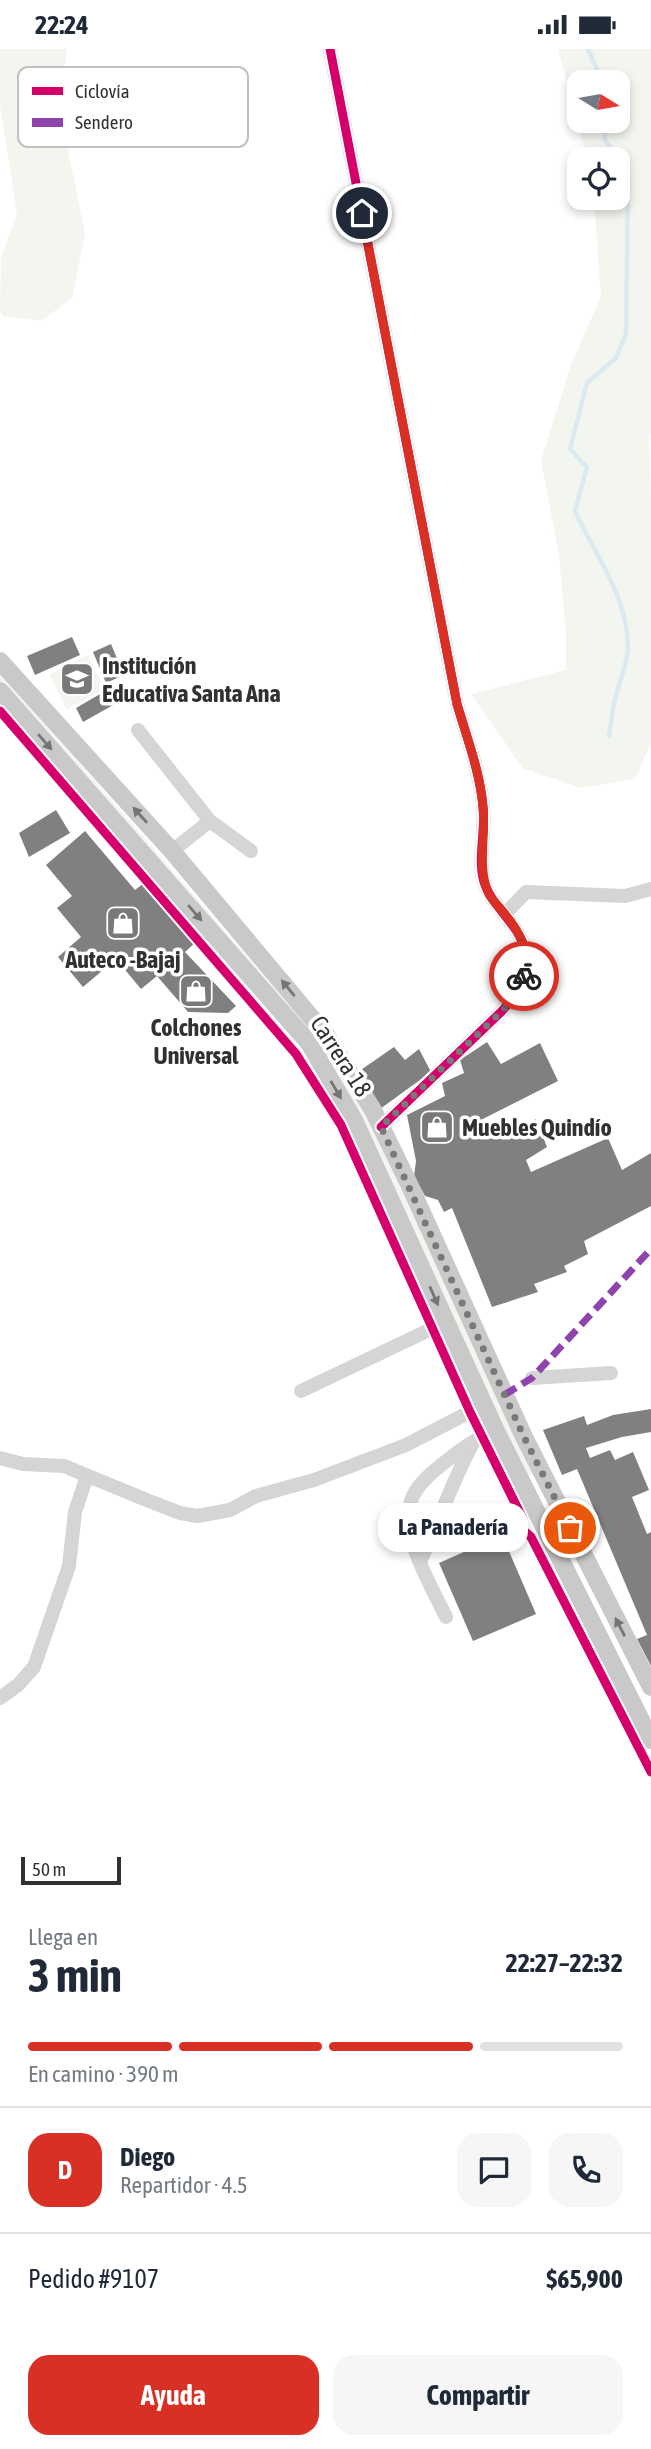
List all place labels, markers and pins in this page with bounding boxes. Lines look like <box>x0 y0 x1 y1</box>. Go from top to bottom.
pin <box>332 183 392 243</box>
place label: Institución Educativa Santa Ana <box>102 652 281 707</box>
school or university icon: Institución Educativa Santa Ana <box>58 660 96 698</box>
shop icon: Auteco -Bajaj <box>104 904 142 942</box>
place label: Auteco -Bajaj <box>65 946 180 973</box>
shop icon: Colchones Universal <box>177 972 215 1010</box>
place label: Colchones Universal <box>150 1014 242 1069</box>
shop icon: Muebles Quindío <box>418 1108 456 1146</box>
place label: Muebles Quindío <box>462 1114 612 1141</box>
pin <box>540 1498 600 1558</box>
callout: La Panadería <box>378 1503 528 1553</box>

